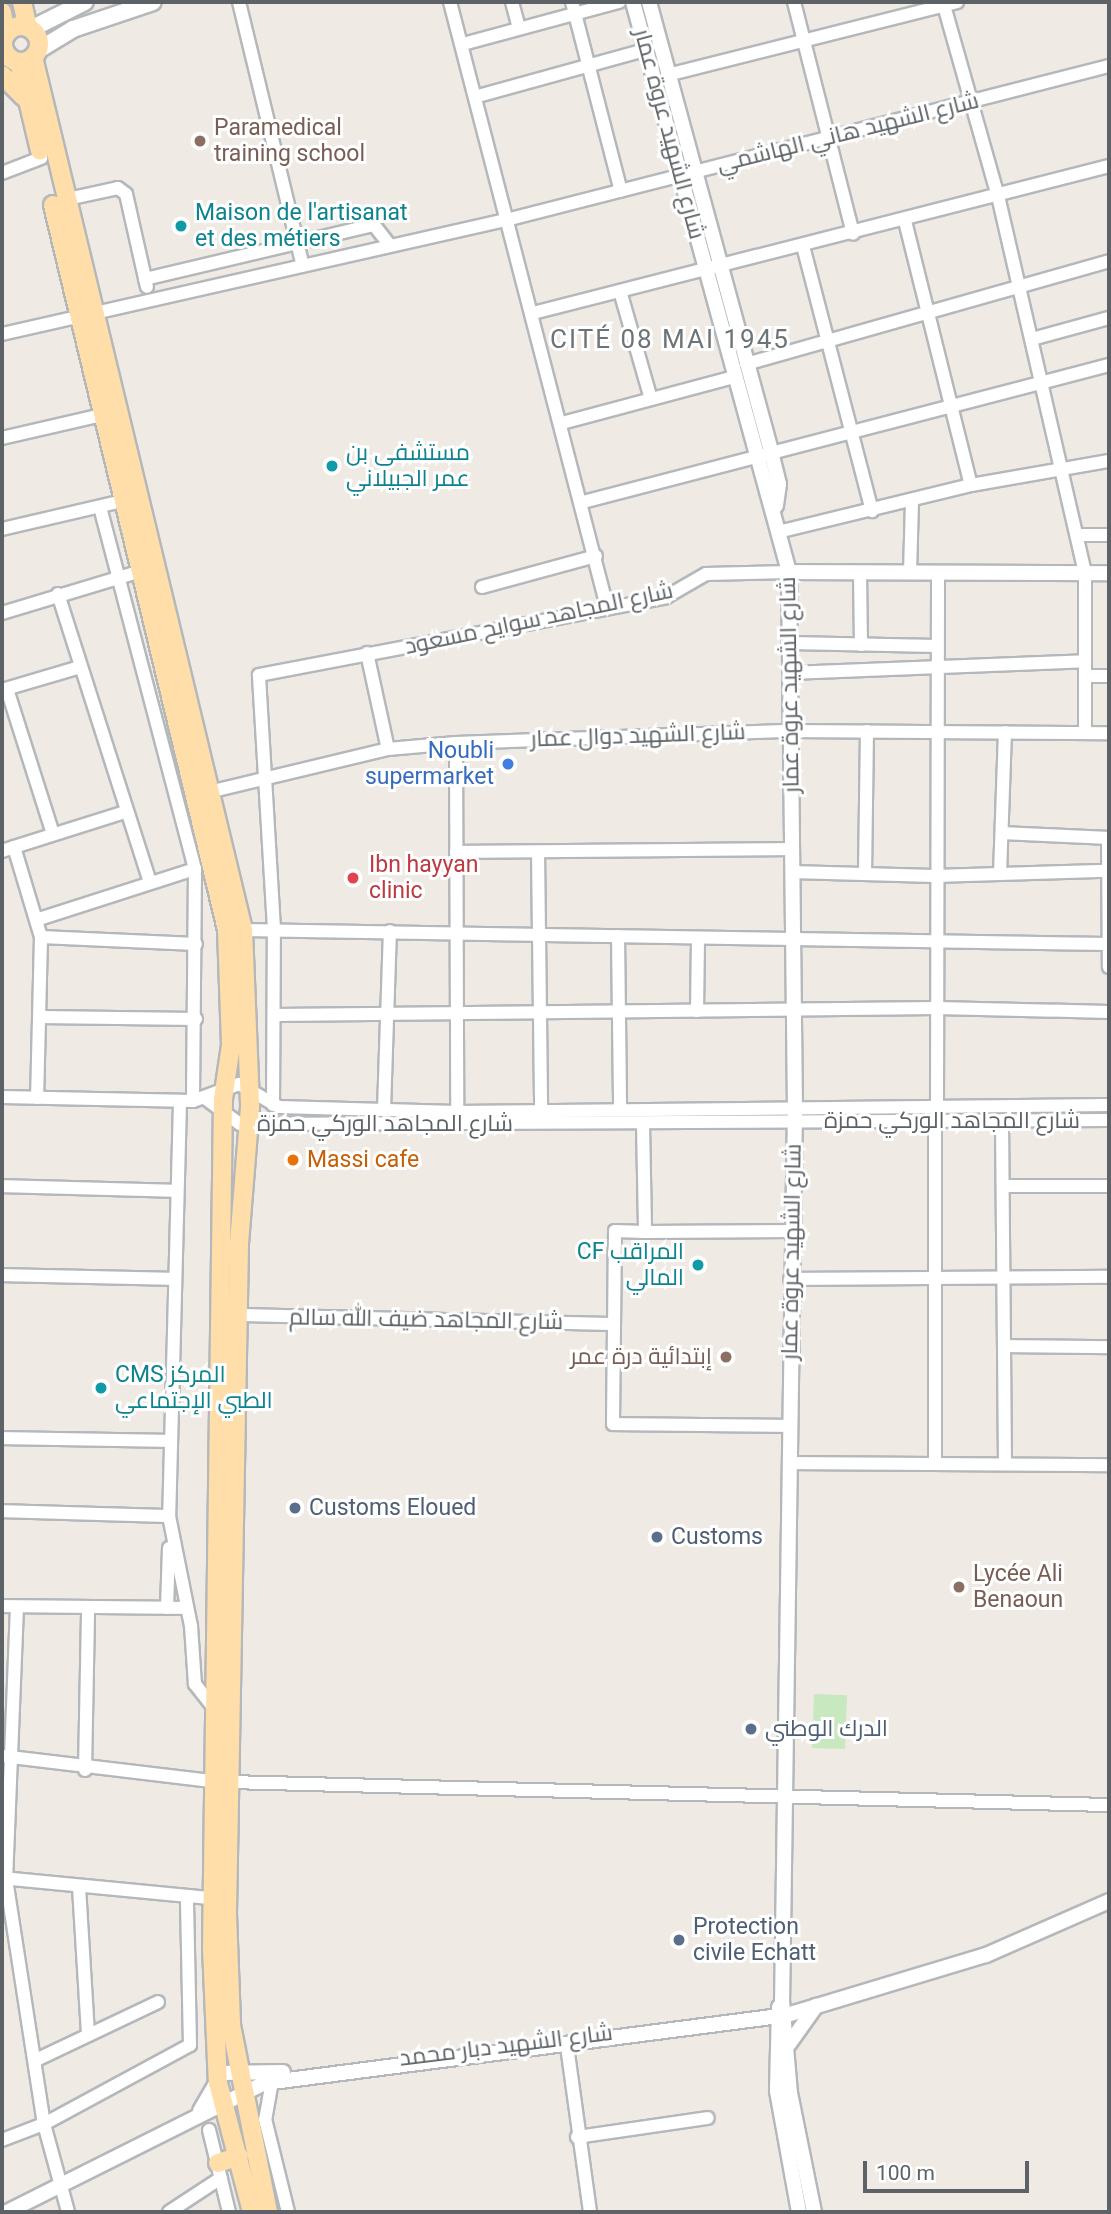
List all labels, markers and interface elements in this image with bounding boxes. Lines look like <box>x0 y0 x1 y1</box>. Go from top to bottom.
street label: شارع الشهيد عروة عمار <box>628 26 710 242</box>
street label: شارع الشهيد هاني الهاشمي <box>714 87 982 179</box>
place label: Paramedical training school <box>214 114 365 168</box>
marker: Paramedical training school <box>192 133 208 149</box>
place label: Maison de l'artisanat et des métiers <box>195 199 408 253</box>
marker: Maison de l'artisanat et des métiers <box>173 218 189 234</box>
district label: CITÉ 08 MAI 1945 <box>552 324 788 356</box>
place label: مستشفى بن عمر الجبيلاني <box>346 439 470 493</box>
marker: مستشفى بن عمر الجبيلاني <box>324 458 340 474</box>
street label: شارع الشهيد عروة عمار <box>774 576 806 794</box>
street label: شارع المجاهد سوايح مسعود <box>402 577 676 661</box>
street label: شارع الشهيد دوال عمار <box>530 718 746 754</box>
place label: Noubli supermarket <box>365 737 494 791</box>
marker: Noubli supermarket <box>500 756 516 772</box>
place label: Ibn hayyan clinic <box>369 851 478 905</box>
marker: Ibn hayyan clinic <box>343 868 363 888</box>
street label: شارع المجاهد الوركي حمزة <box>824 1107 1080 1135</box>
street label: شارع المجاهد الوركي حمزة <box>257 1110 513 1138</box>
street label: شارع الشهيد عروة عمار <box>776 1143 808 1361</box>
place label: Massi cafe <box>307 1146 419 1174</box>
marker: Massi cafe <box>285 1152 301 1168</box>
place label: CF المراقب المالي <box>577 1238 684 1292</box>
marker: CF المراقب المالي <box>690 1257 706 1273</box>
street label: شارع المجاهد ضيف الله سالم <box>289 1304 563 1336</box>
place label: إبتدائية درة عمر <box>570 1343 712 1371</box>
marker: إبتدائية درة عمر <box>718 1349 734 1365</box>
place label: CMS المركز الطبي الإجتماعي <box>115 1361 273 1415</box>
marker: CMS المركز الطبي الإجتماعي <box>93 1380 109 1396</box>
place label: Customs Eloued <box>309 1494 476 1522</box>
marker: Customs Eloued <box>287 1500 303 1516</box>
place label: Customs <box>671 1523 763 1551</box>
marker: Customs <box>649 1529 665 1545</box>
place label: Lycée Ali Benaoun <box>973 1560 1063 1614</box>
marker: Lycée Ali Benaoun <box>951 1579 967 1595</box>
place label: الدرك الوطني <box>765 1715 888 1743</box>
marker: الدرك الوطني <box>743 1721 759 1737</box>
place label: Protection civile Echatt <box>693 1913 816 1967</box>
marker: Protection civile Echatt <box>671 1932 687 1948</box>
street label: شارع الشهيد دبار محمد <box>398 2019 614 2073</box>
scale bar <box>866 2148 1032 2192</box>
text: 100 m <box>876 2161 935 2185</box>

